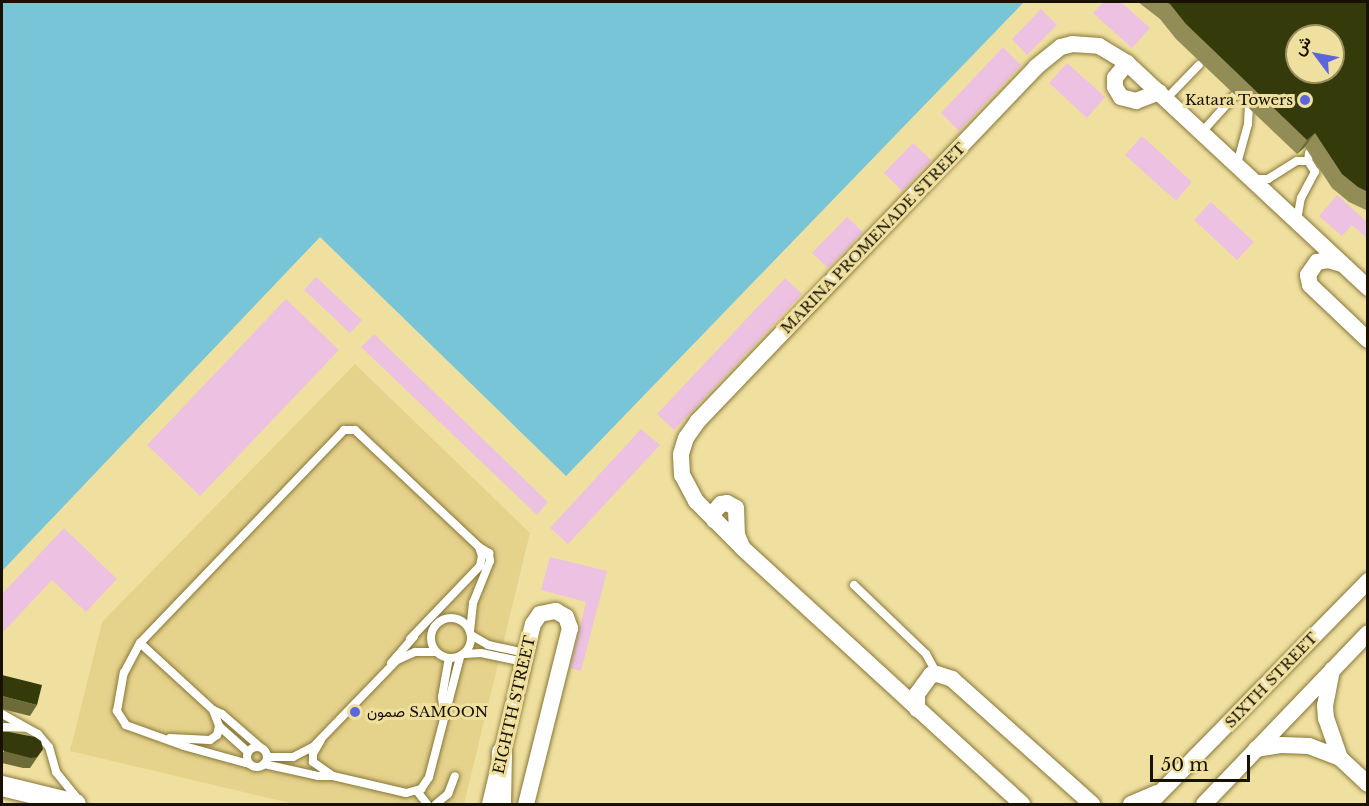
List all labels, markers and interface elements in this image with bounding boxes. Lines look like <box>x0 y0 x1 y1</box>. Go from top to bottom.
north arrow <box>1285 24 1345 84</box>
text: ش <box>1288 32 1315 59</box>
place label: Katara Towers <box>1184 91 1293 109</box>
marker: Katara Towers <box>1298 93 1312 107</box>
street label: MARINA PROMENADE STREET <box>777 139 969 337</box>
street label: SIXTH STREET <box>1221 629 1321 731</box>
street label: EIGHTH STREET <box>489 634 539 776</box>
place label: صمون SAMOON <box>367 703 488 721</box>
marker: صمون SAMOON <box>348 705 362 719</box>
scale bar <box>1153 743 1254 781</box>
text: 50 m <box>1161 754 1209 776</box>

